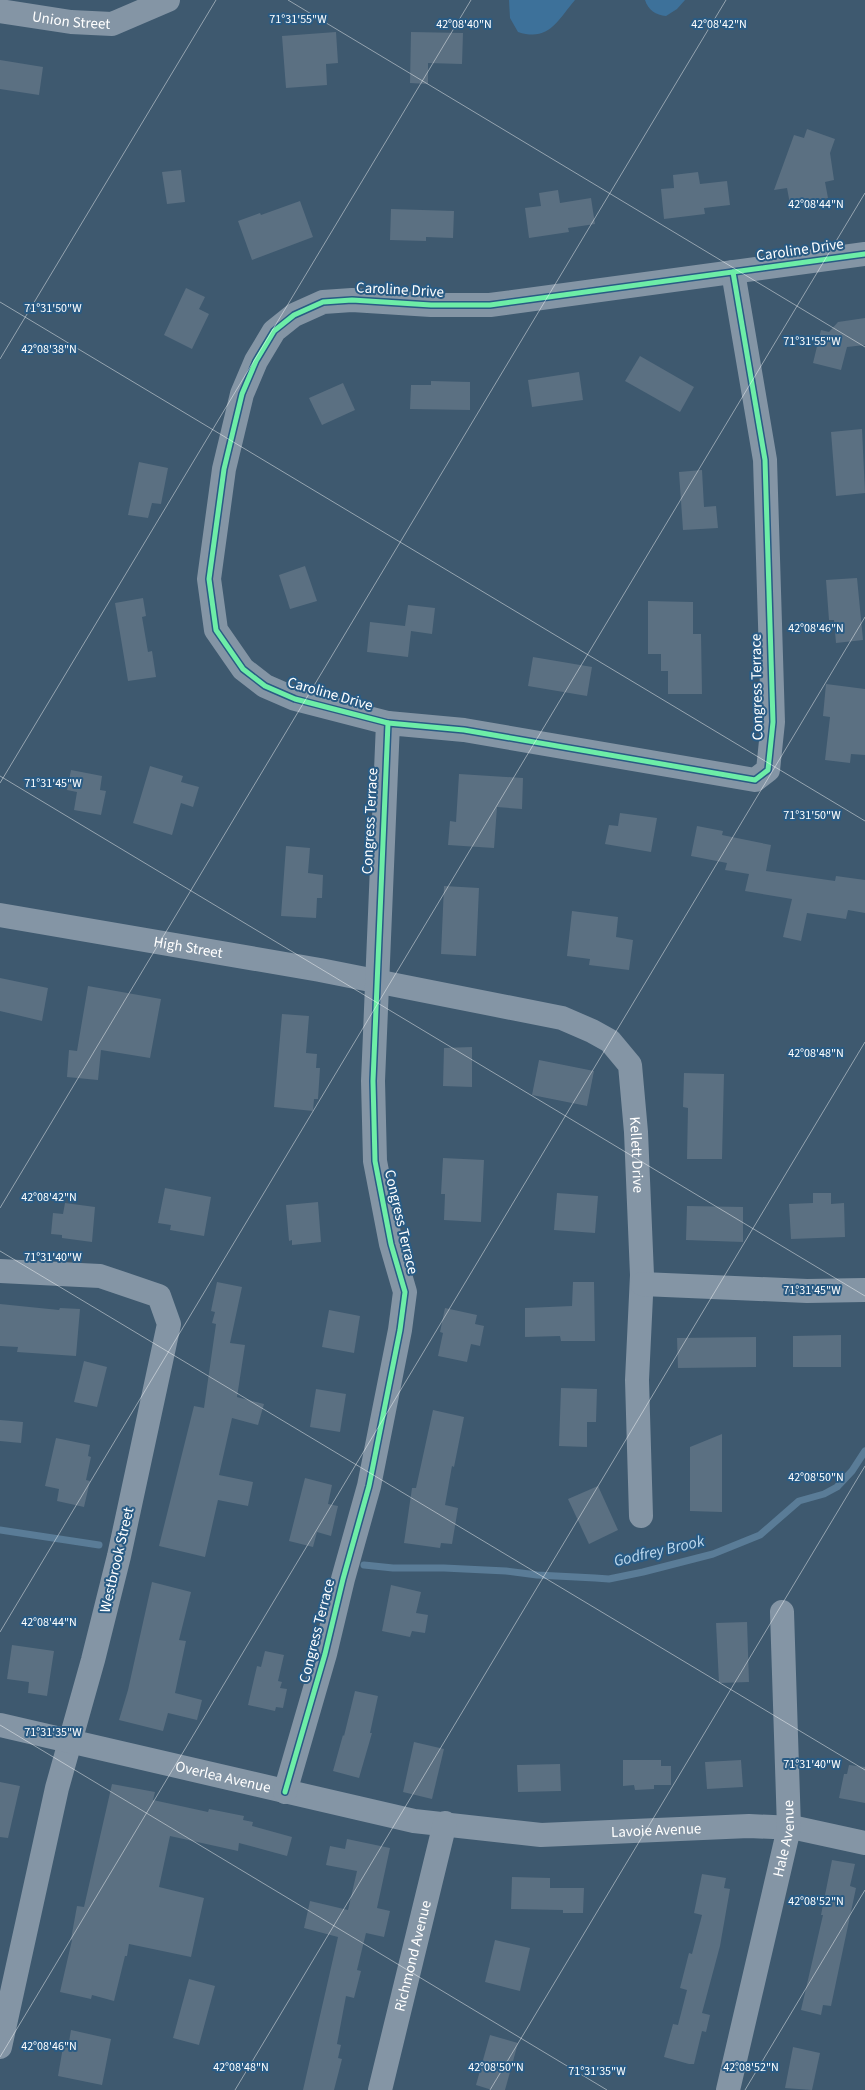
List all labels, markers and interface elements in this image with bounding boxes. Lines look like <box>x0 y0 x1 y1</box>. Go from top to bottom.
street label: Union Street <box>31 6 111 34</box>
text: 71°31'55"W <box>269 11 327 28</box>
text: 42°08'40"N <box>436 16 492 33</box>
text: 42°08'42"N <box>691 16 747 33</box>
text: 42°08'44"N <box>788 196 844 213</box>
street label: Caroline Drive <box>755 233 845 267</box>
street label: Caroline Drive <box>356 277 444 303</box>
text: 71°31'50"W <box>24 300 82 317</box>
text: 71°31'55"W <box>783 333 841 350</box>
text: 42°08'38"N <box>21 341 77 358</box>
text: 42°08'46"N <box>788 620 844 637</box>
street label: Congress Terrace <box>746 634 768 740</box>
street label: Caroline Drive <box>285 672 375 716</box>
street label: Congress Terrace <box>357 767 383 875</box>
text: 71°31'45"W <box>24 775 82 792</box>
text: 71°31'50"W <box>783 807 841 824</box>
street label: High Street <box>152 931 224 964</box>
text: 42°08'48"N <box>788 1045 844 1062</box>
street label: Kellett Drive <box>624 1116 649 1193</box>
street label: Congress Terrace <box>379 1168 423 1276</box>
text: 42°08'42"N <box>21 1189 77 1206</box>
text: 71°31'40"W <box>24 1249 82 1266</box>
text: 71°31'45"W <box>783 1282 841 1299</box>
text: 42°08'50"N <box>788 1469 844 1486</box>
street label: Westbrook Street <box>95 1505 139 1615</box>
water label: Godfrey Brook <box>612 1530 707 1572</box>
street label: Congress Terrace <box>294 1577 340 1685</box>
text: 42°08'44"N <box>21 1614 77 1631</box>
text: 71°31'35"W <box>24 1724 82 1741</box>
street label: Overlea Avenue <box>173 1755 273 1798</box>
text: 71°31'40"W <box>783 1756 841 1773</box>
street label: Hale Avenue <box>767 1800 800 1879</box>
street label: Lavoie Avenue <box>611 1818 702 1842</box>
text: 42°08'52"N <box>788 1893 844 1910</box>
street label: Richmond Avenue <box>389 1898 436 2014</box>
text: 42°08'46"N <box>21 2038 77 2055</box>
text: 42°08'48"N <box>213 2059 269 2076</box>
text: 42°08'50"N <box>468 2059 524 2076</box>
text: 42°08'52"N <box>723 2059 779 2076</box>
text: 71°31'35"W <box>568 2063 626 2080</box>

